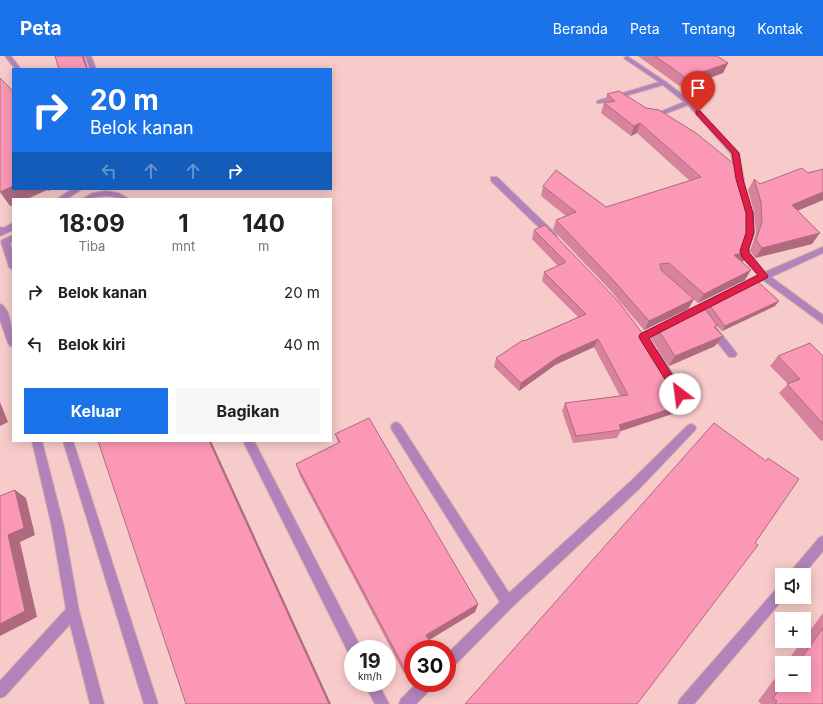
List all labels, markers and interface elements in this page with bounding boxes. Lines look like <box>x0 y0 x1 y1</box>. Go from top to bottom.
text: Peta <box>20 17 62 40</box>
text: Beranda <box>553 20 608 37</box>
text: Peta <box>630 20 660 37</box>
text: Tentang <box>682 20 735 37</box>
text: Kontak <box>757 20 803 37</box>
pin <box>681 71 715 112</box>
icon: arrive <box>687 77 709 99</box>
text: 20 m <box>90 83 159 117</box>
icon: right <box>24 84 76 136</box>
text: Belok kanan <box>90 117 194 138</box>
icon: left <box>98 160 120 182</box>
icon: ahead <box>140 160 162 182</box>
icon: ahead <box>182 160 204 182</box>
icon: right <box>224 160 246 182</box>
text: 18:09 <box>59 209 125 238</box>
text: 1 <box>178 209 189 238</box>
text: 140 <box>242 209 285 238</box>
text: Tiba <box>78 238 105 254</box>
text: mnt <box>172 238 195 254</box>
text: m <box>258 238 269 254</box>
icon: right <box>24 281 46 303</box>
text: Belok kanan <box>58 283 147 302</box>
text: 20 m <box>284 283 320 302</box>
icon: left <box>24 333 46 355</box>
text: Belok kiri <box>58 335 125 354</box>
text: 40 m <box>283 335 320 354</box>
position arrow <box>659 373 701 415</box>
button: Keluar <box>24 388 168 434</box>
button: Bagikan <box>176 388 320 434</box>
map controls <box>775 568 811 692</box>
button: sound <box>775 568 811 604</box>
button: + <box>775 612 811 648</box>
speed limit sign: 30 <box>404 640 456 692</box>
text: 19 <box>359 649 381 673</box>
button: − <box>775 656 811 692</box>
text: km/h <box>358 670 382 682</box>

